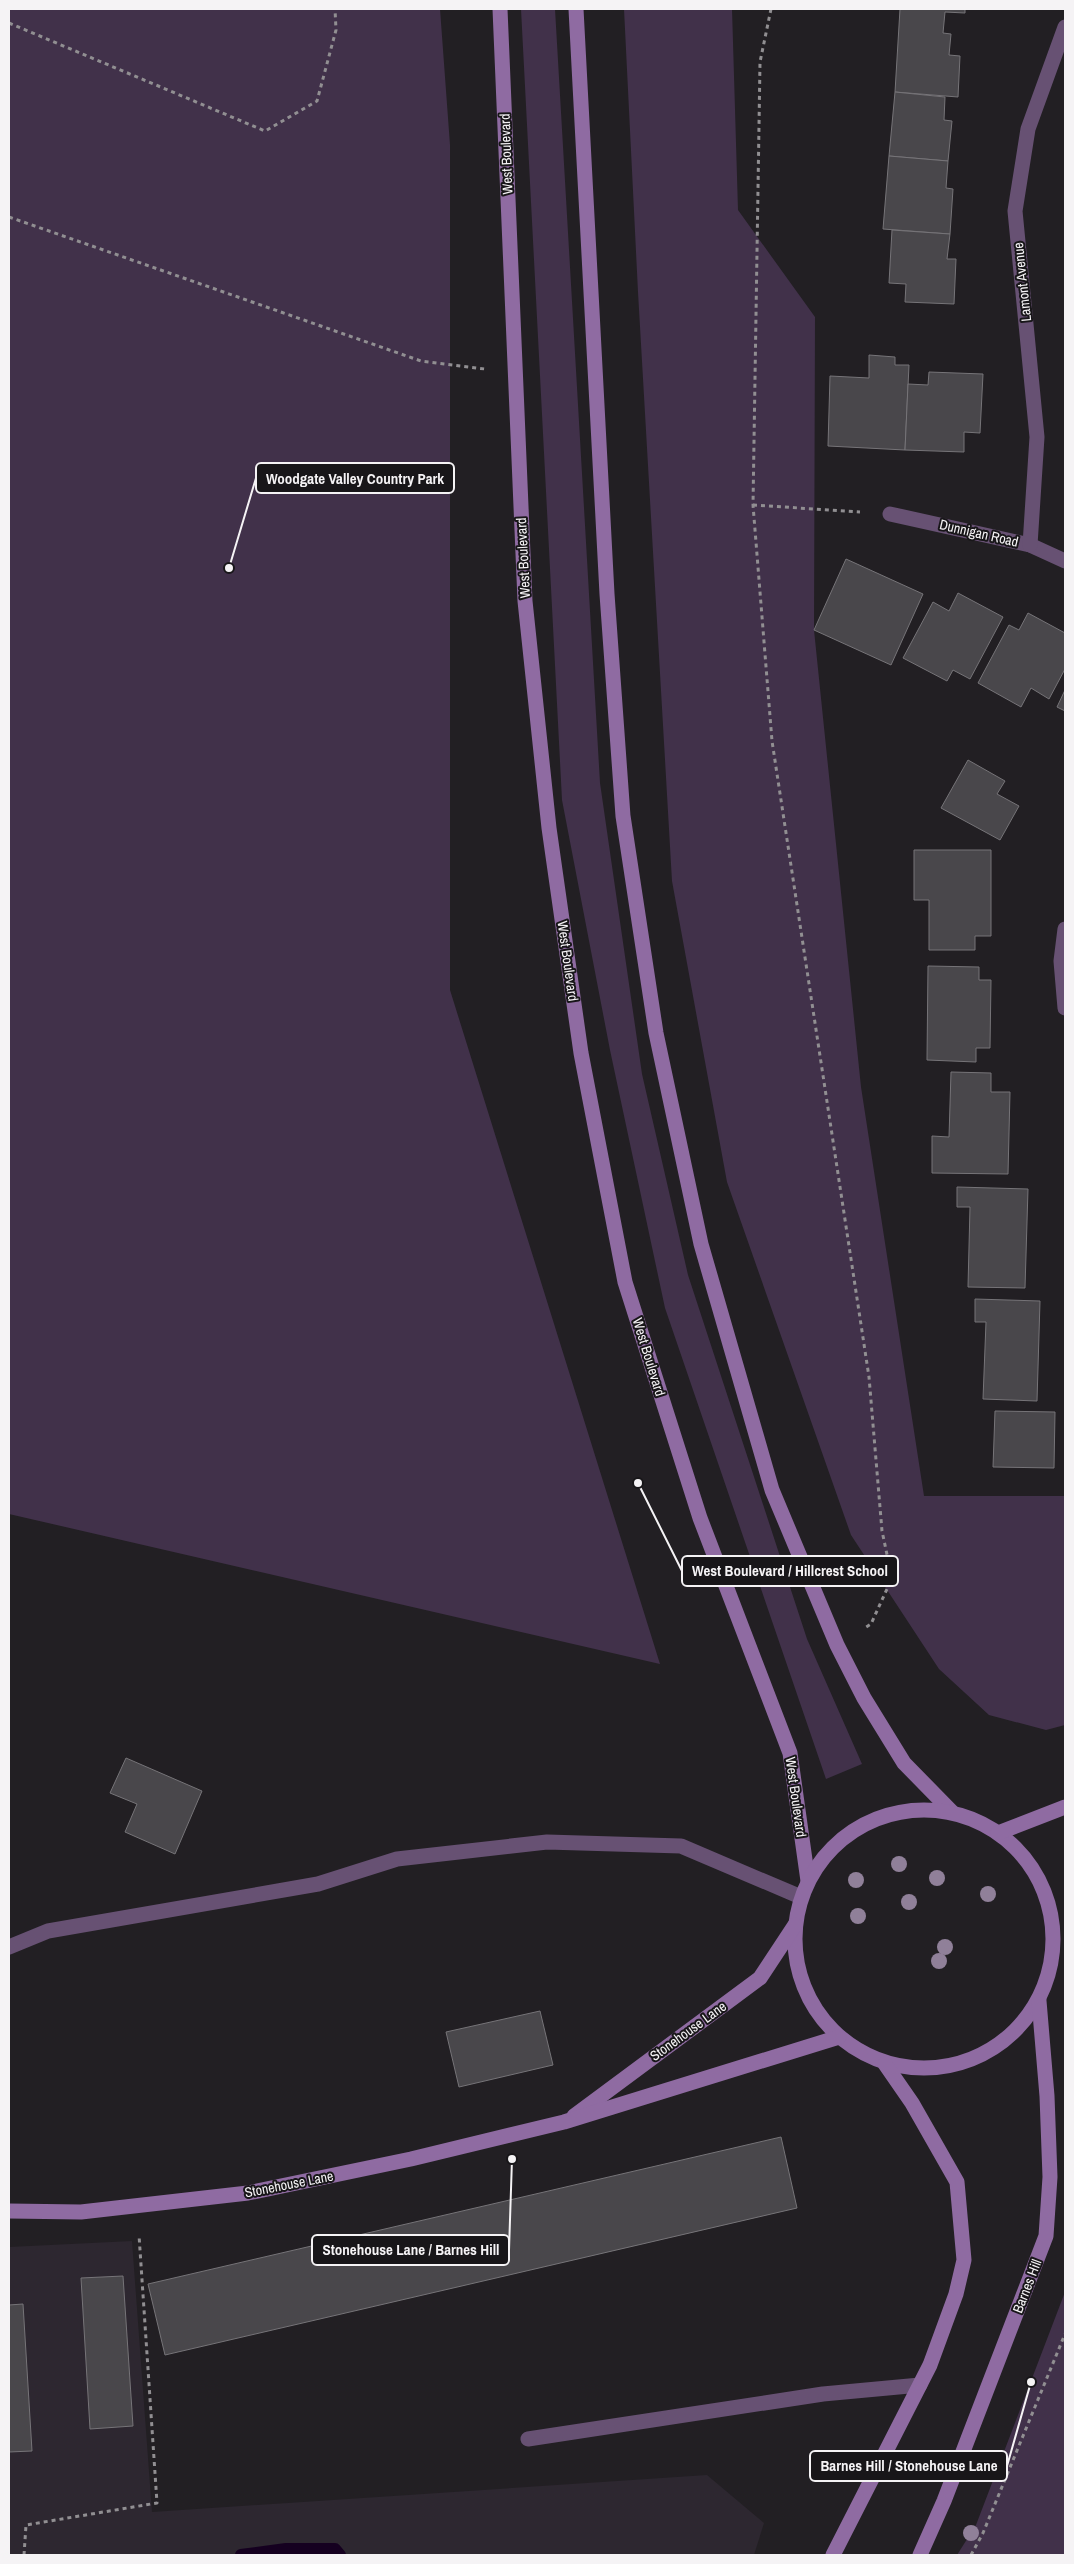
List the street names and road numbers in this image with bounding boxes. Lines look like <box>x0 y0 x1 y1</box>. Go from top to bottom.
street label: West Boulevard <box>496 113 516 195</box>
street label: Lamont Avenue <box>1009 241 1035 323</box>
street label: Dunnigan Road <box>938 515 1020 551</box>
street label: West Boulevard <box>512 517 534 599</box>
street label: West Boulevard <box>553 920 583 1002</box>
street label: West Boulevard <box>629 1316 669 1398</box>
street label: West Boulevard <box>781 1756 811 1838</box>
street label: Stonehouse Lane <box>646 1997 730 2065</box>
street label: Stonehouse Lane <box>243 2167 335 2201</box>
street label: Barnes Hill <box>1009 2257 1045 2315</box>

